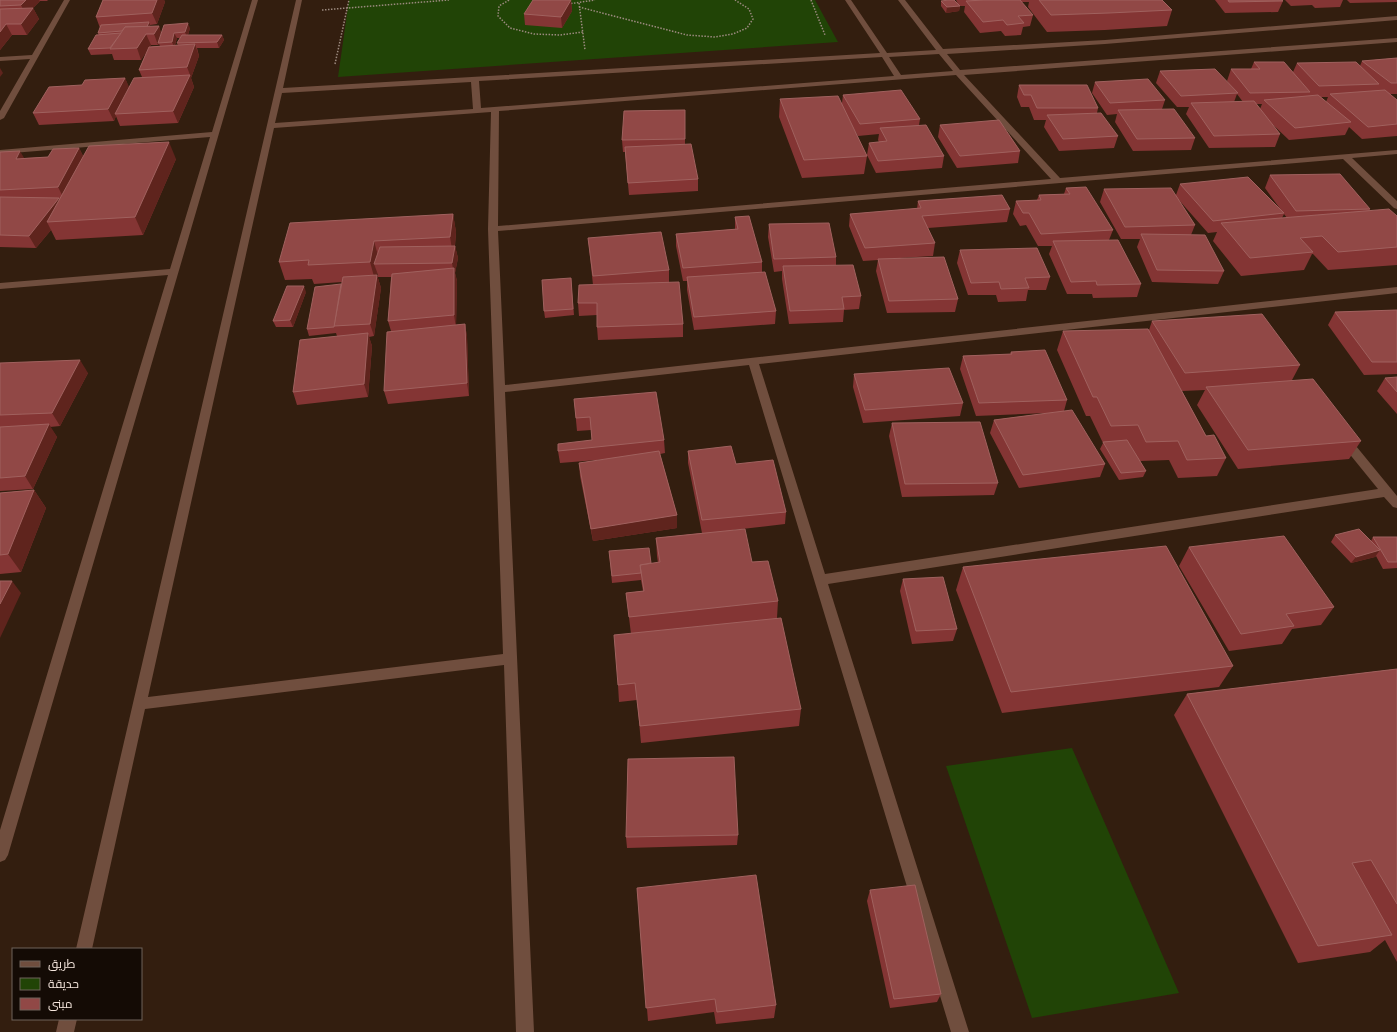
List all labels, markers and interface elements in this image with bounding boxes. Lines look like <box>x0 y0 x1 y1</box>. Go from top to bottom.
legend <box>12 948 142 1020</box>
text: طريق <box>48 956 76 971</box>
text: حديقة <box>48 976 79 991</box>
text: مبنى <box>48 996 73 1011</box>

